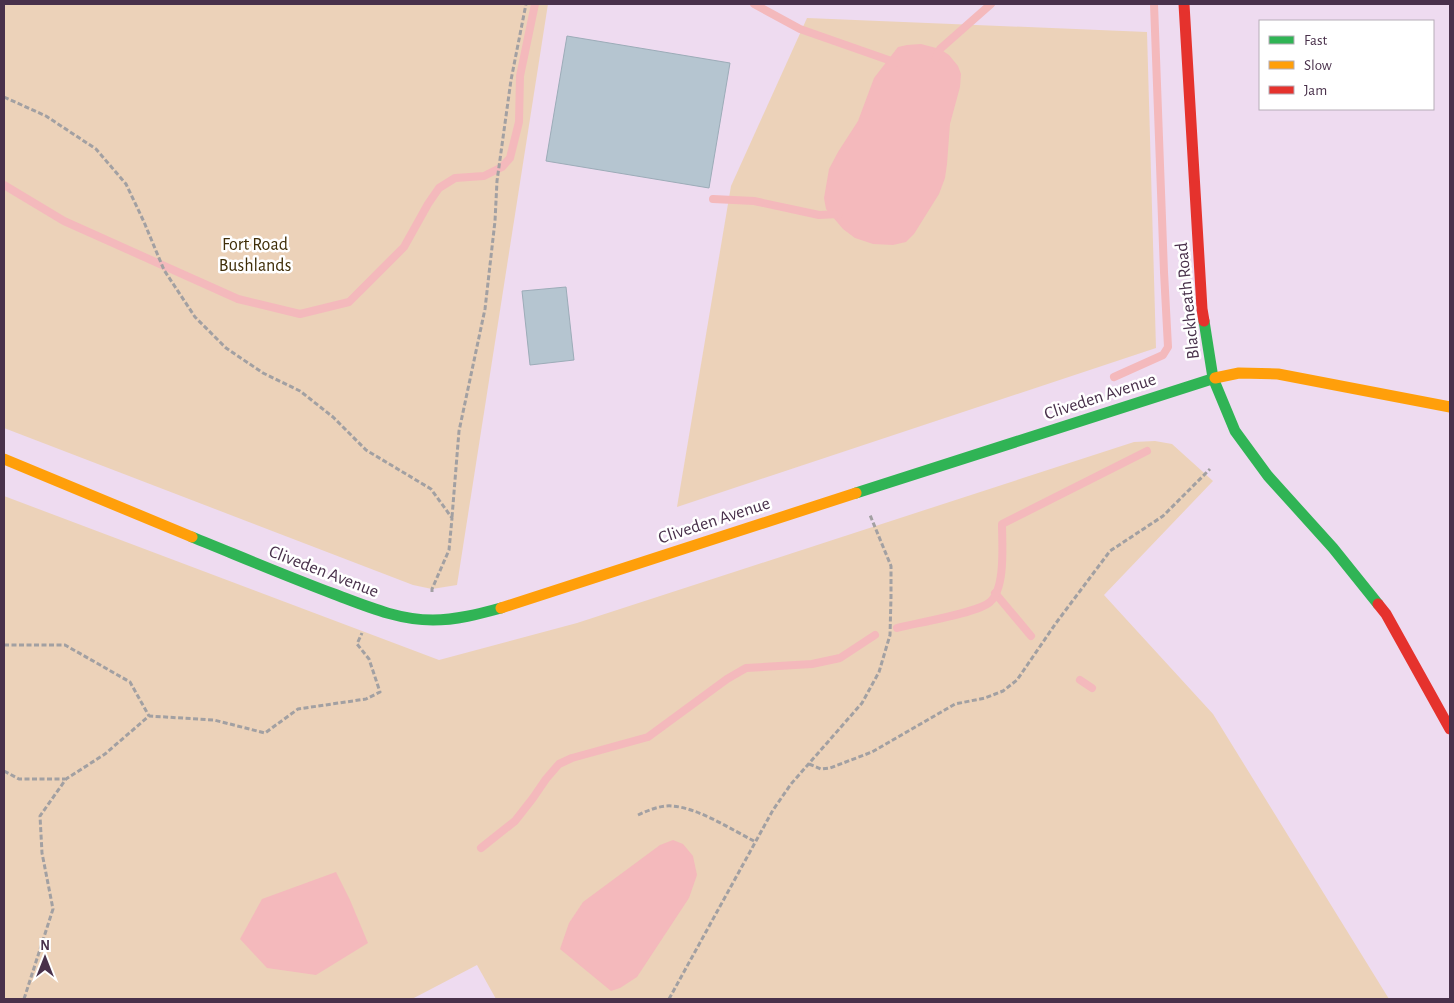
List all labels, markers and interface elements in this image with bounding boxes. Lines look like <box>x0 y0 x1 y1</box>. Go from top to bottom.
legend <box>1259 20 1434 110</box>
text: Fast <box>1304 33 1328 48</box>
text: Slow <box>1304 58 1332 73</box>
text: Jam <box>1304 83 1327 98</box>
park label: Fort Road Bushlands <box>219 236 291 275</box>
street label: Blackheath Road <box>1173 242 1203 360</box>
street label: Cliveden Avenue <box>1042 370 1158 423</box>
street label: Cliveden Avenue <box>656 494 772 547</box>
street label: Cliveden Avenue <box>266 543 381 601</box>
north arrow <box>20 933 70 983</box>
text: N <box>40 939 50 953</box>

